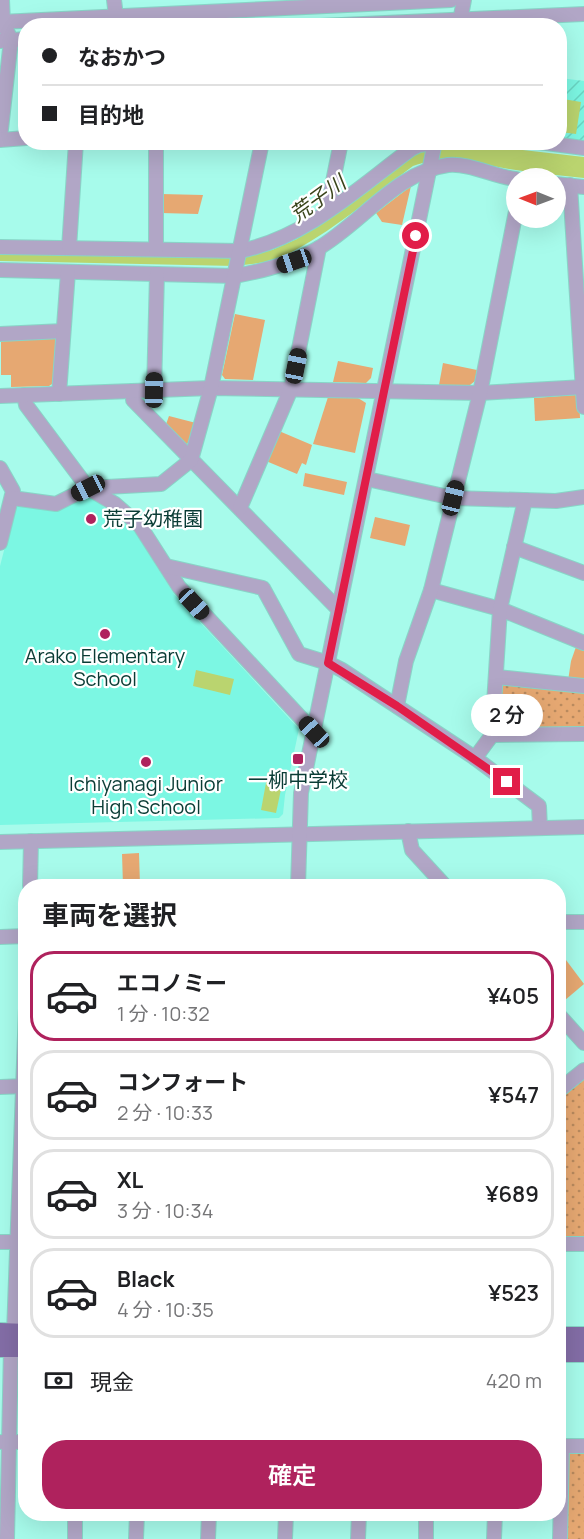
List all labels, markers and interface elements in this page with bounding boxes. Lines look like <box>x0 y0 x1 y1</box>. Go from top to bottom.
text: なおかつ <box>78 42 166 72</box>
text: 目的地 <box>78 100 144 130</box>
water label: 荒子川 <box>284 167 353 228</box>
north arrow <box>506 168 566 228</box>
map controls <box>506 168 566 228</box>
route start <box>402 222 429 249</box>
car <box>274 247 314 275</box>
car <box>284 347 308 385</box>
car <box>145 372 163 408</box>
car <box>68 472 108 504</box>
car <box>440 478 466 518</box>
place label: 荒子幼稚園 <box>103 505 203 532</box>
marker: 荒子幼稚園 <box>84 512 98 526</box>
car <box>175 585 213 623</box>
marker: Arako Elementary School <box>98 627 112 641</box>
place label: Arako Elementary School <box>25 642 186 692</box>
callout: 2 分 <box>471 695 543 737</box>
text: 2 分 <box>489 701 525 728</box>
car <box>295 713 333 751</box>
marker: 一柳中学校 <box>291 752 305 766</box>
marker: Ichiyanagi Junior High School <box>139 755 153 769</box>
place label: 一柳中学校 <box>248 766 348 793</box>
route end <box>493 768 520 795</box>
place label: Ichiyanagi Junior High School <box>69 770 223 820</box>
text: 車両を選択 <box>42 896 177 933</box>
text: エコノミー <box>117 968 227 998</box>
icon: car <box>45 969 99 1023</box>
text: ¥405 <box>487 981 539 1011</box>
text: 1 分 · 10:32 <box>117 1000 210 1027</box>
text: コンフォート <box>117 1067 248 1097</box>
icon: car <box>45 1068 99 1122</box>
text: ¥547 <box>488 1080 539 1110</box>
text: 2 分 · 10:33 <box>117 1099 213 1126</box>
text: XL <box>117 1165 143 1195</box>
icon: car <box>45 1167 99 1221</box>
text: ¥689 <box>485 1179 539 1209</box>
text: 3 分 · 10:34 <box>117 1197 213 1224</box>
text: Black <box>117 1264 174 1294</box>
icon: car <box>45 1266 99 1320</box>
text: ¥523 <box>488 1278 539 1308</box>
text: 4 分 · 10:35 <box>117 1296 214 1323</box>
icon: cash <box>42 1364 75 1397</box>
text: 現金 <box>90 1367 134 1397</box>
text: 420 m <box>486 1367 542 1394</box>
button: 確定 <box>42 1440 542 1509</box>

